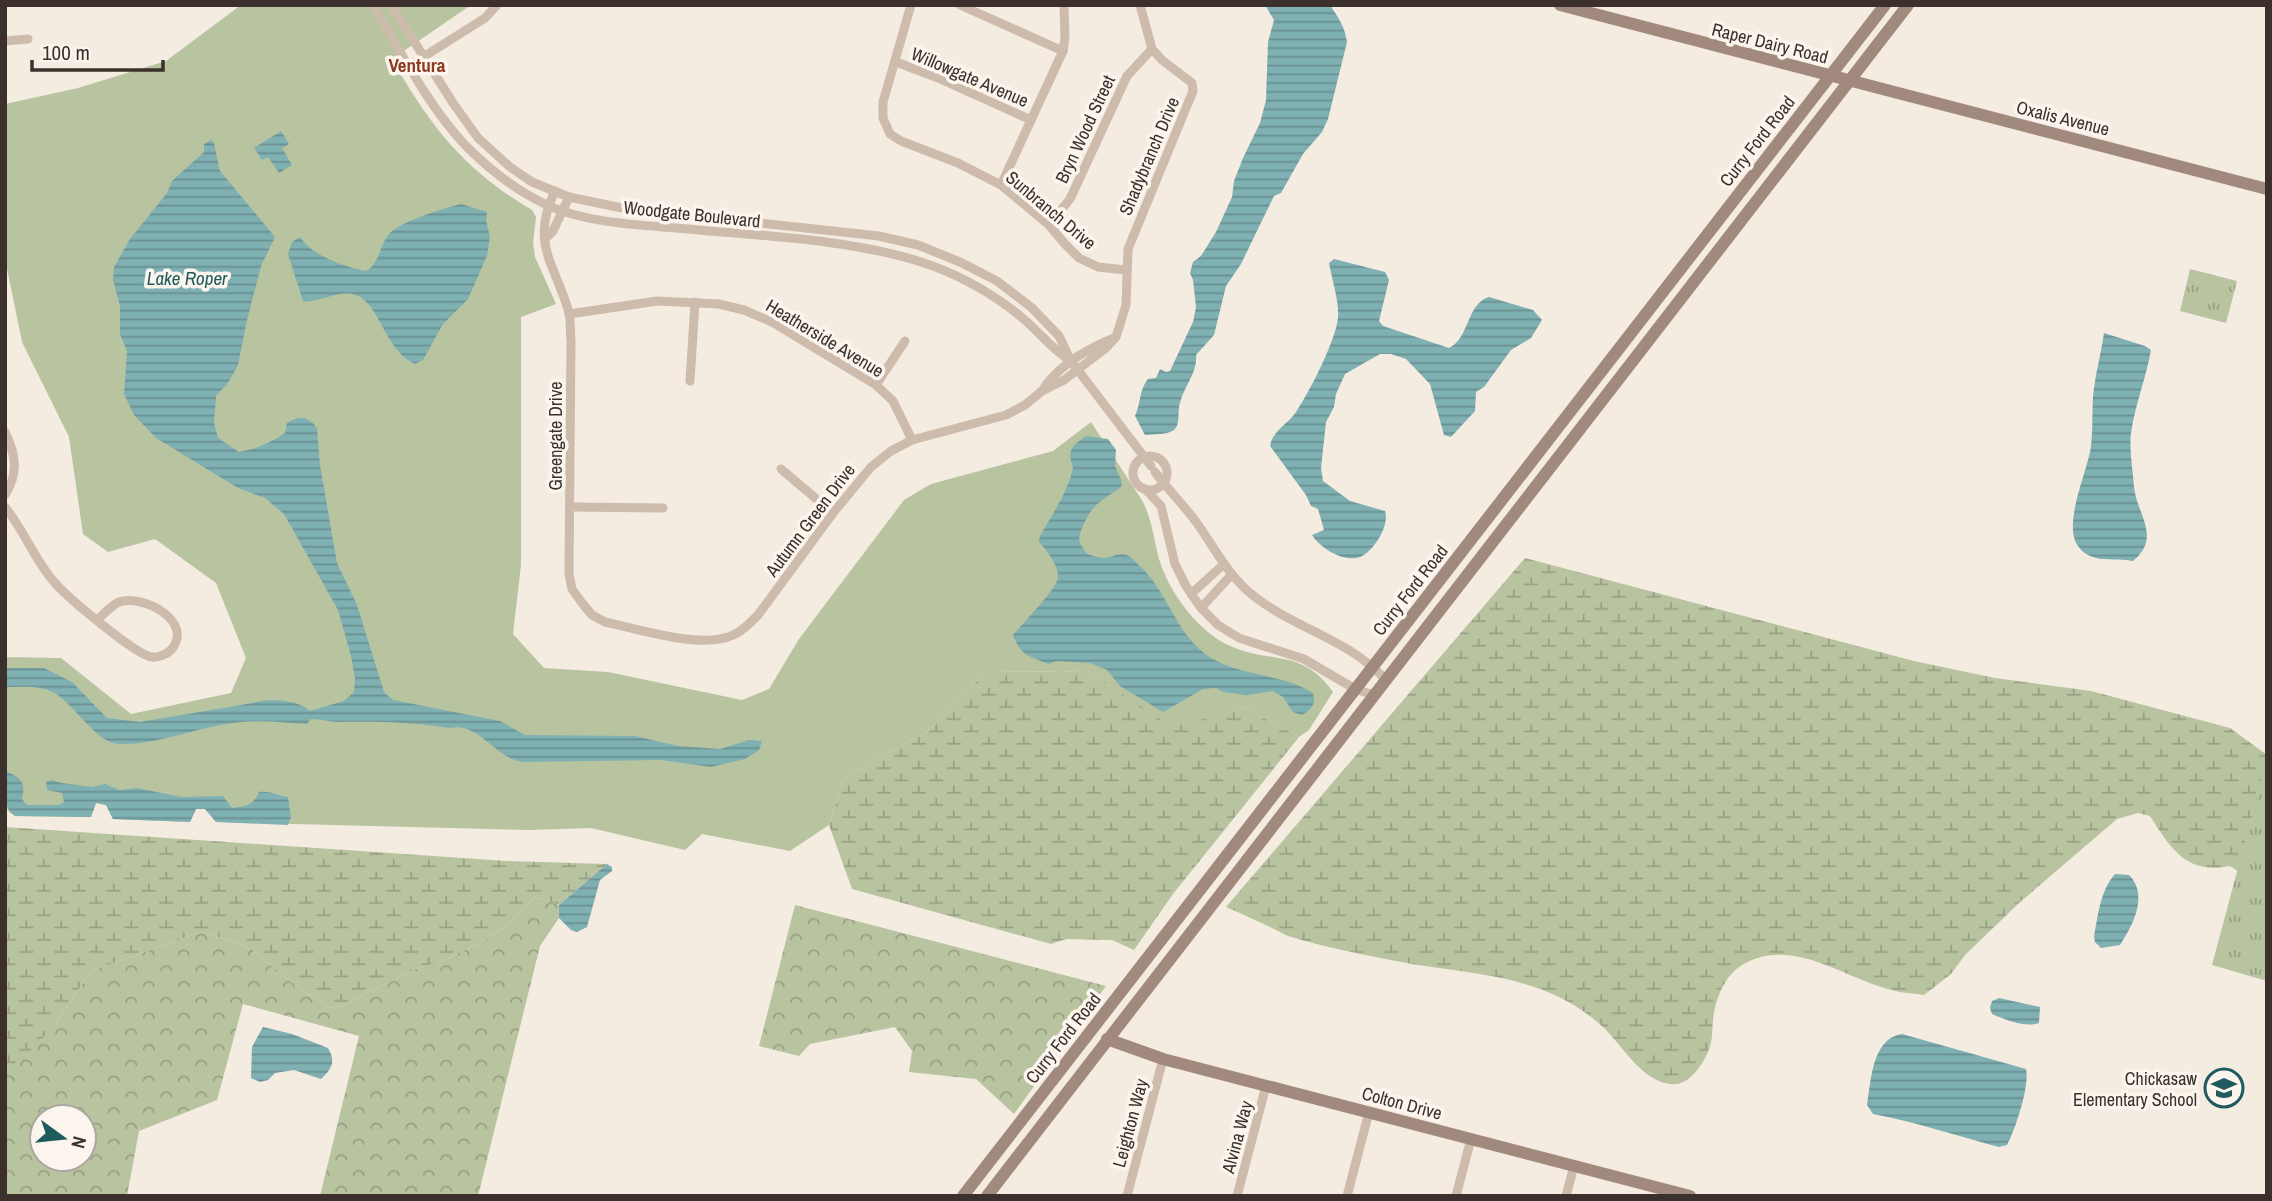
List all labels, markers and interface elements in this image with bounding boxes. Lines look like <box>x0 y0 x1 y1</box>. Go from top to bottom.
street label: Raper Dairy Road <box>1709 16 1831 70</box>
scale bar <box>32 28 163 72</box>
text: 100 m <box>42 38 90 67</box>
street label: Willowgate Avenue <box>907 41 1033 113</box>
district label: Ventura <box>389 52 446 78</box>
street label: Bryn Wood Street <box>1049 71 1121 187</box>
street label: Curry Ford Road <box>1714 90 1800 192</box>
street label: Shadybranch Drive <box>1113 93 1185 219</box>
street label: Oxalis Avenue <box>2014 94 2112 142</box>
street label: Sunbranch Drive <box>1001 165 1101 255</box>
street label: Woodgate Boulevard <box>622 194 762 234</box>
water label: Lake Roper <box>147 265 228 291</box>
street label: Heatherside Avenue <box>761 293 889 383</box>
street label: Greengate Drive <box>543 381 568 491</box>
street label: Autumn Green Drive <box>759 458 861 582</box>
street label: Curry Ford Road <box>1367 539 1453 641</box>
street label: Curry Ford Road <box>1020 987 1106 1089</box>
place label: Chickasaw Elementary School <box>2073 1066 2197 1112</box>
school or university icon: Chickasaw Elementary School <box>2203 1067 2245 1109</box>
street label: Leighton Way <box>1106 1075 1154 1170</box>
street label: Colton Drive <box>1359 1080 1445 1126</box>
street label: Alvina Way <box>1215 1097 1259 1177</box>
north arrow <box>28 1103 98 1173</box>
text: N <box>65 1134 93 1151</box>

